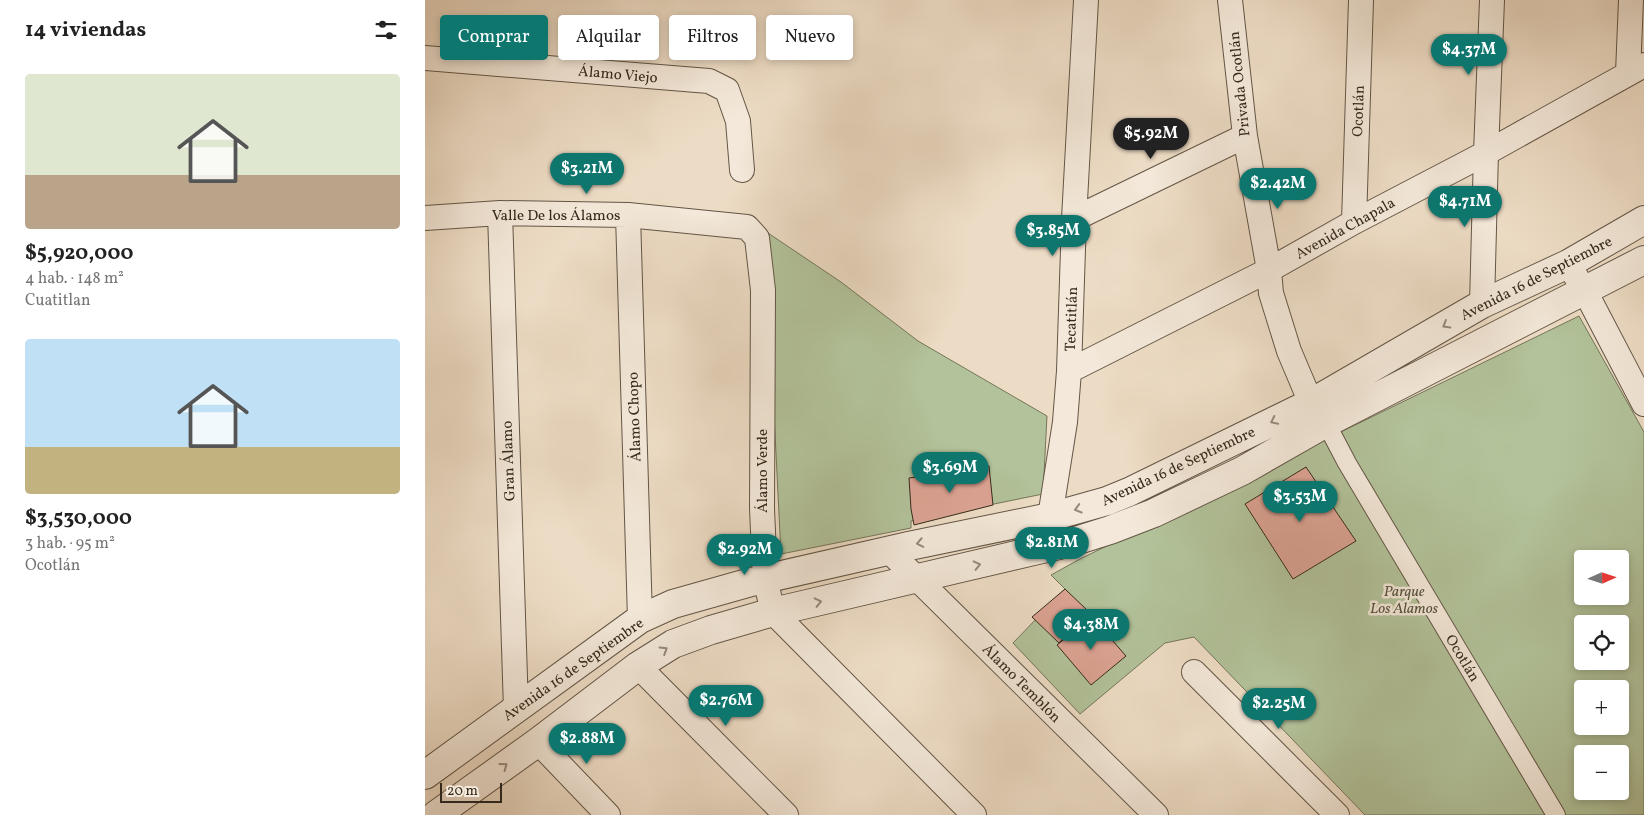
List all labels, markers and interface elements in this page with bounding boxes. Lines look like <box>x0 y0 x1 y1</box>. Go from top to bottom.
chip: Comprar <box>440 15 548 60</box>
chip: Alquilar <box>558 15 659 60</box>
chip: Filtros <box>669 15 756 60</box>
chip: Nuevo <box>766 15 853 60</box>
text: 14 viviendas <box>25 16 146 45</box>
icon: filters <box>372 16 400 44</box>
street label: Privada Ocotlán <box>1225 30 1256 137</box>
pin: $4.37M <box>1428 34 1510 76</box>
text: $4.37M <box>1442 39 1496 61</box>
street label: Álamo Viejo <box>577 62 659 89</box>
street label: Ocotlán <box>1348 85 1371 137</box>
icon: home <box>168 106 258 196</box>
pin: $5.92M <box>1110 118 1192 160</box>
text: $5.92M <box>1124 123 1178 145</box>
pin: $3.21M <box>546 152 628 195</box>
text: $3.21M <box>561 158 613 180</box>
pin: $2.42M <box>1237 168 1319 210</box>
text: $2.42M <box>1250 173 1306 195</box>
pin: $4.71M <box>1424 186 1506 228</box>
text: $4.71M <box>1439 191 1491 213</box>
street label: Avenida Chapala <box>1292 193 1399 265</box>
street label: Valle De los Álamos <box>492 206 620 227</box>
pin: $3.85M <box>1012 214 1094 257</box>
text: $3.85M <box>1026 220 1080 242</box>
street label: Avenida 16 de Septiembre <box>1457 232 1616 327</box>
text: $5,920,000 <box>25 239 134 268</box>
text: 4 hab. · 148 m² <box>25 268 124 290</box>
street label: Tecatitlán <box>1061 286 1084 352</box>
text: Cuatitlan <box>25 290 91 312</box>
one-way arrow <box>1443 318 1452 328</box>
icon: home <box>168 371 258 461</box>
street label: Álamo Chopo <box>623 372 648 462</box>
one-way arrow <box>1270 415 1279 425</box>
street label: Gran Álamo <box>498 420 521 502</box>
street label: Avenida 16 de Septiembre <box>1098 422 1259 512</box>
street label: Álamo Verde <box>753 429 774 513</box>
pin: $3.69M <box>909 452 991 494</box>
text: $3.69M <box>923 457 977 479</box>
pin: $3.53M <box>1259 480 1341 523</box>
text: $3.53M <box>1274 486 1326 508</box>
one-way arrow <box>1075 503 1083 513</box>
text: $3,530,000 <box>25 504 132 533</box>
pin: $2.81M <box>1011 526 1093 569</box>
text: $2.81M <box>1026 532 1078 554</box>
text: 3 hab. · 95 m² <box>25 533 115 555</box>
pin: $2.92M <box>704 534 786 576</box>
one-way arrow <box>915 538 924 548</box>
text: $2.92M <box>718 539 772 561</box>
north arrow <box>1574 550 1629 605</box>
map controls <box>1574 550 1629 800</box>
text: Ocotlán <box>25 555 80 577</box>
one-way arrow <box>972 560 981 571</box>
park label: Parque Los Alamos <box>1370 582 1438 620</box>
one-way arrow <box>814 597 823 608</box>
pin: $4.38M <box>1050 608 1132 651</box>
street label: Avenida 16 de Septiembre <box>499 614 649 727</box>
text: $4.38M <box>1063 614 1119 636</box>
button: locate <box>1574 615 1629 670</box>
street label: Ocotlán <box>1439 631 1484 686</box>
street label: Álamo Temblón <box>977 640 1065 728</box>
one-way arrow <box>658 646 667 656</box>
button: + <box>1574 680 1629 735</box>
pin: $2.76M <box>685 684 767 727</box>
pin: $2.25M <box>1238 688 1320 730</box>
text: $2.76M <box>699 690 753 712</box>
text: $2.25M <box>1252 693 1306 715</box>
pin: $2.88M <box>546 722 628 765</box>
text: $2.88M <box>560 728 614 750</box>
button: − <box>1574 745 1629 800</box>
one-way arrow <box>498 763 508 772</box>
scale bar <box>440 780 503 803</box>
text: 20 m <box>447 782 478 801</box>

